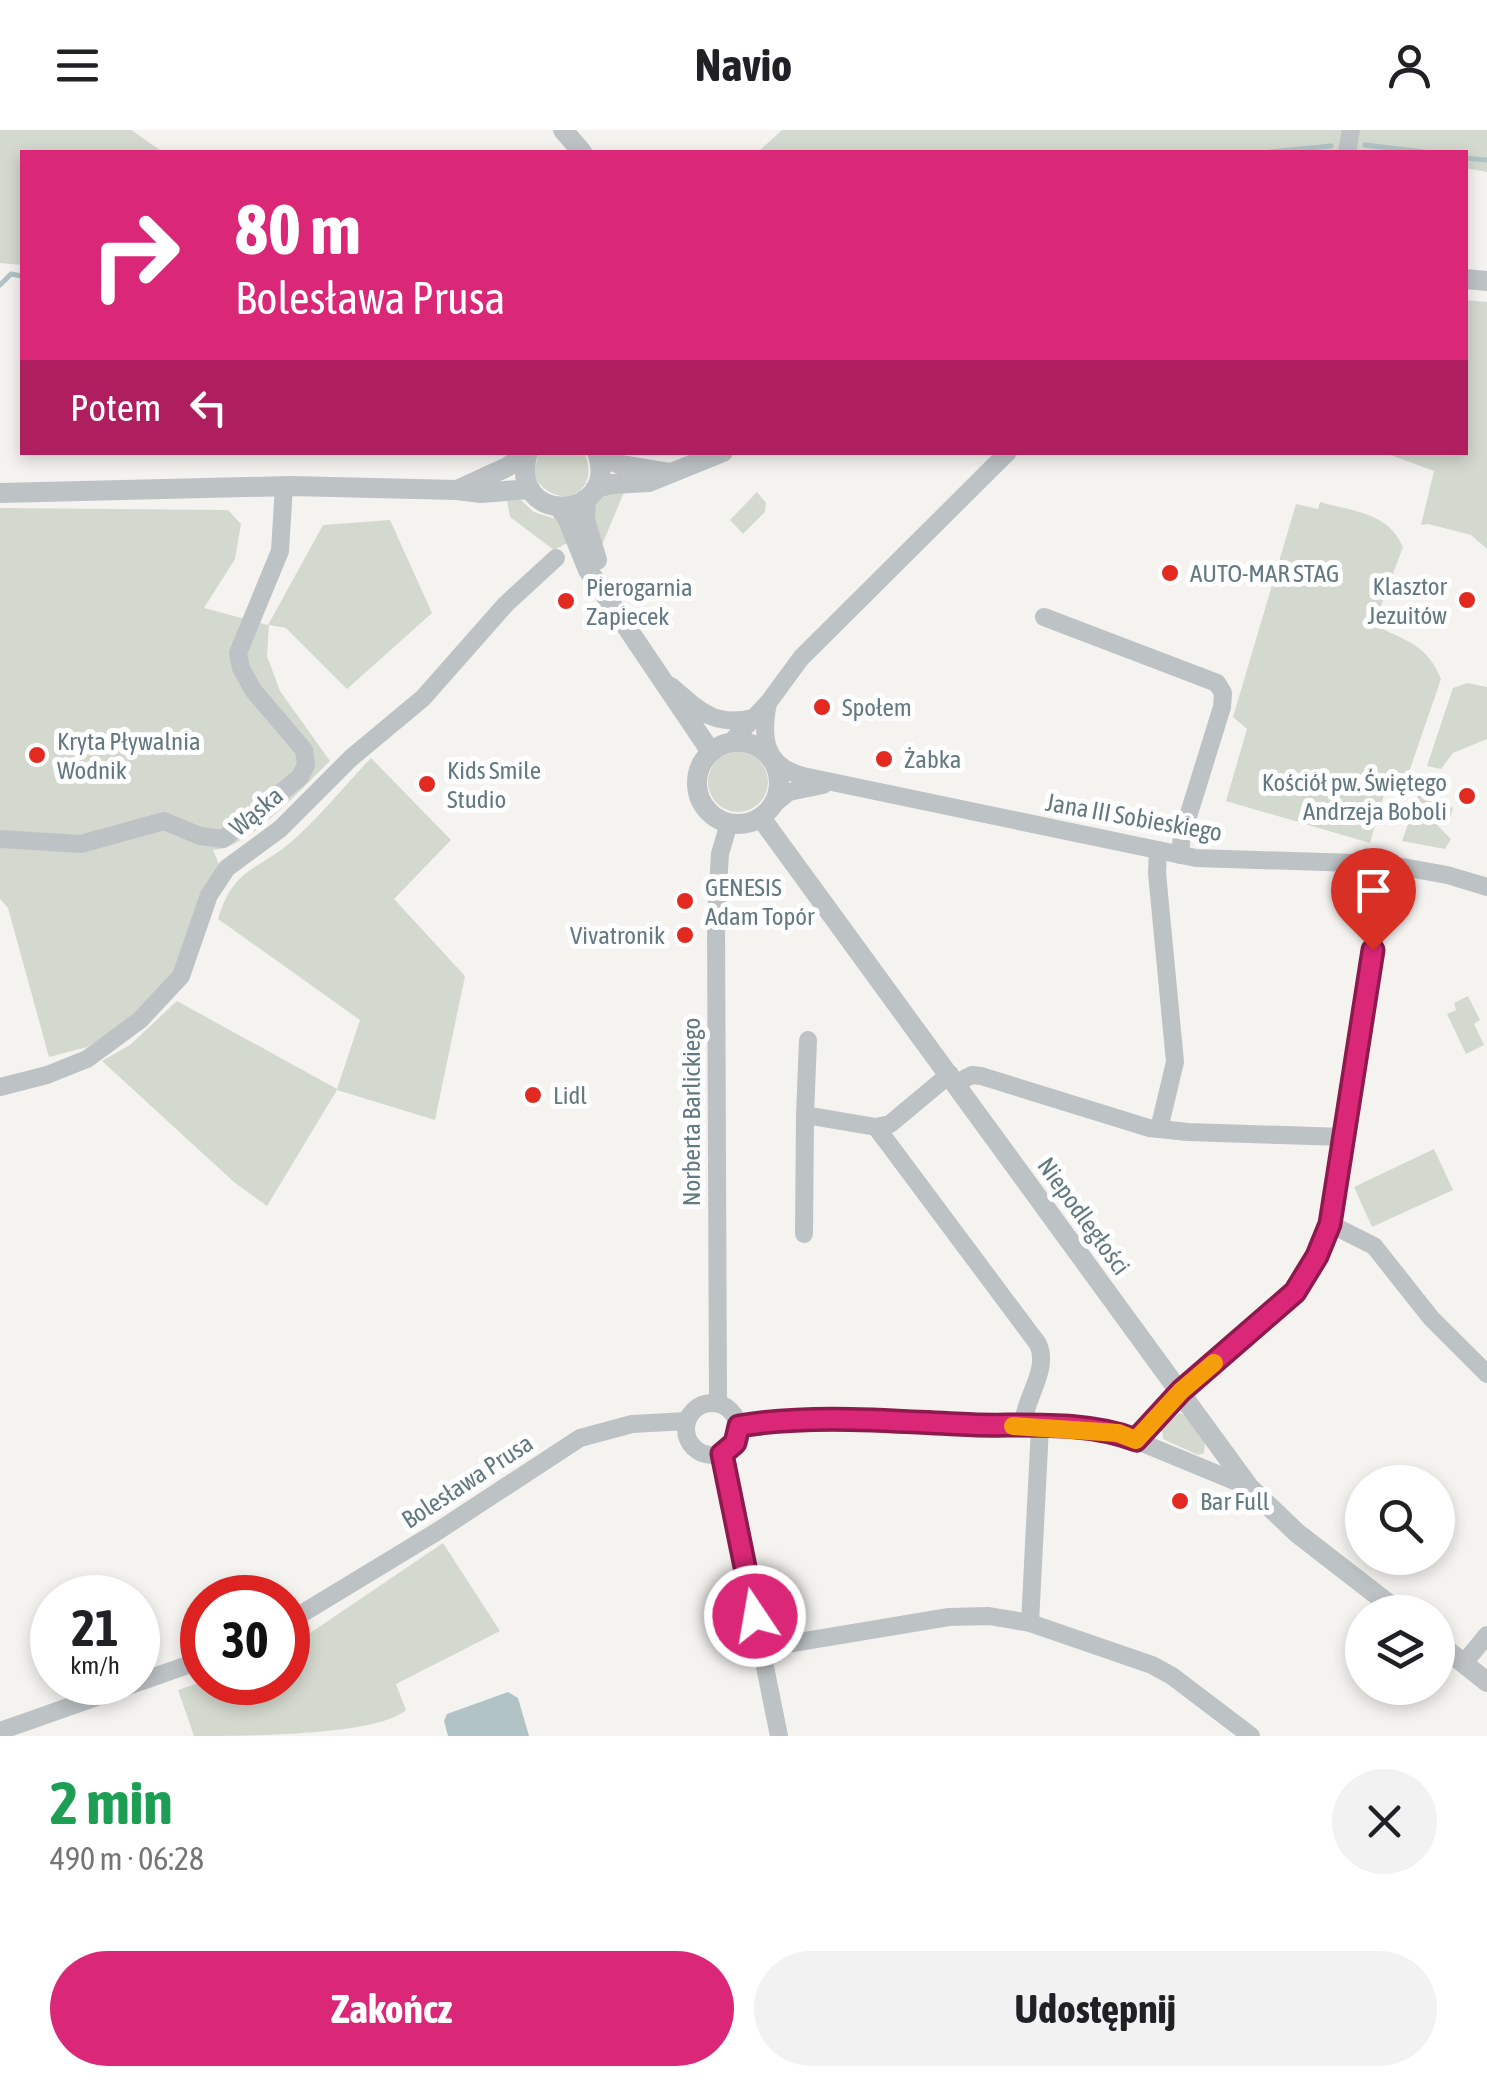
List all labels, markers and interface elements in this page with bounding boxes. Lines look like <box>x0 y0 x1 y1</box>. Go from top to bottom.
icon: menu <box>50 38 105 93</box>
icon: person <box>1382 38 1437 93</box>
text: Navio <box>695 39 792 91</box>
text: 80 m <box>235 189 361 269</box>
icon: right <box>70 190 200 320</box>
text: Bolesława Prusa <box>235 272 506 324</box>
icon: left <box>181 380 236 435</box>
text: Potem <box>70 386 161 429</box>
place label: AUTO-MAR STAG <box>1190 559 1339 587</box>
marker: AUTO-MAR STAG <box>1159 562 1181 584</box>
place label: Klasztor Jezuitów <box>1367 572 1448 629</box>
place label: Pierogarnia Zapiecek <box>586 573 693 630</box>
marker: Klasztor Jezuitów <box>1456 589 1478 611</box>
marker: Pierogarnia Zapiecek <box>555 590 577 612</box>
place label: Społem <box>842 693 912 721</box>
marker: Społem <box>811 696 833 718</box>
place label: Kryta Pływalnia Wodnik <box>57 727 201 784</box>
marker: Kryta Pływalnia Wodnik <box>26 744 48 766</box>
place label: Żabka <box>904 745 961 773</box>
marker: Żabka <box>873 748 895 770</box>
place label: Kids Smile Studio <box>447 756 541 813</box>
place label: Kościół pw. Świętego Andrzeja Boboli <box>1262 768 1447 825</box>
marker: Kids Smile Studio <box>416 773 438 795</box>
street label: Wąska <box>224 781 288 841</box>
marker: Kościół pw. Świętego Andrzeja Boboli <box>1456 785 1478 807</box>
street label: Jana III Sobieskiego <box>1044 788 1224 846</box>
pin <box>1331 848 1416 951</box>
icon: arrive <box>1346 863 1401 918</box>
place label: GENESIS Adam Topór <box>705 873 815 930</box>
marker: GENESIS Adam Topór <box>674 890 696 912</box>
place label: Vivatronik <box>570 921 665 949</box>
marker: Vivatronik <box>674 924 696 946</box>
street label: Norberta Barlickiego <box>677 1018 705 1206</box>
place label: Lidl <box>553 1081 587 1109</box>
marker: Lidl <box>522 1084 544 1106</box>
street label: Niepodległości <box>1032 1152 1136 1280</box>
street label: Bolesława Prusa <box>396 1428 538 1534</box>
map controls <box>1345 1465 1455 1705</box>
button: search <box>1345 1465 1455 1575</box>
place label: Bar Full <box>1200 1487 1270 1515</box>
marker: Bar Full <box>1169 1490 1191 1512</box>
position arrow <box>703 1564 807 1668</box>
speed limit sign: 30 <box>180 1575 310 1705</box>
button: layers <box>1345 1595 1455 1705</box>
text: 21 <box>71 1599 118 1657</box>
text: km/h <box>70 1651 120 1679</box>
text: 2 min <box>50 1768 173 1837</box>
button: close <box>1332 1769 1437 1874</box>
text: 490 m · 06:28 <box>50 1840 204 1877</box>
button: Zakończ <box>50 1951 734 2066</box>
button: Udostępnij <box>754 1951 1437 2066</box>

